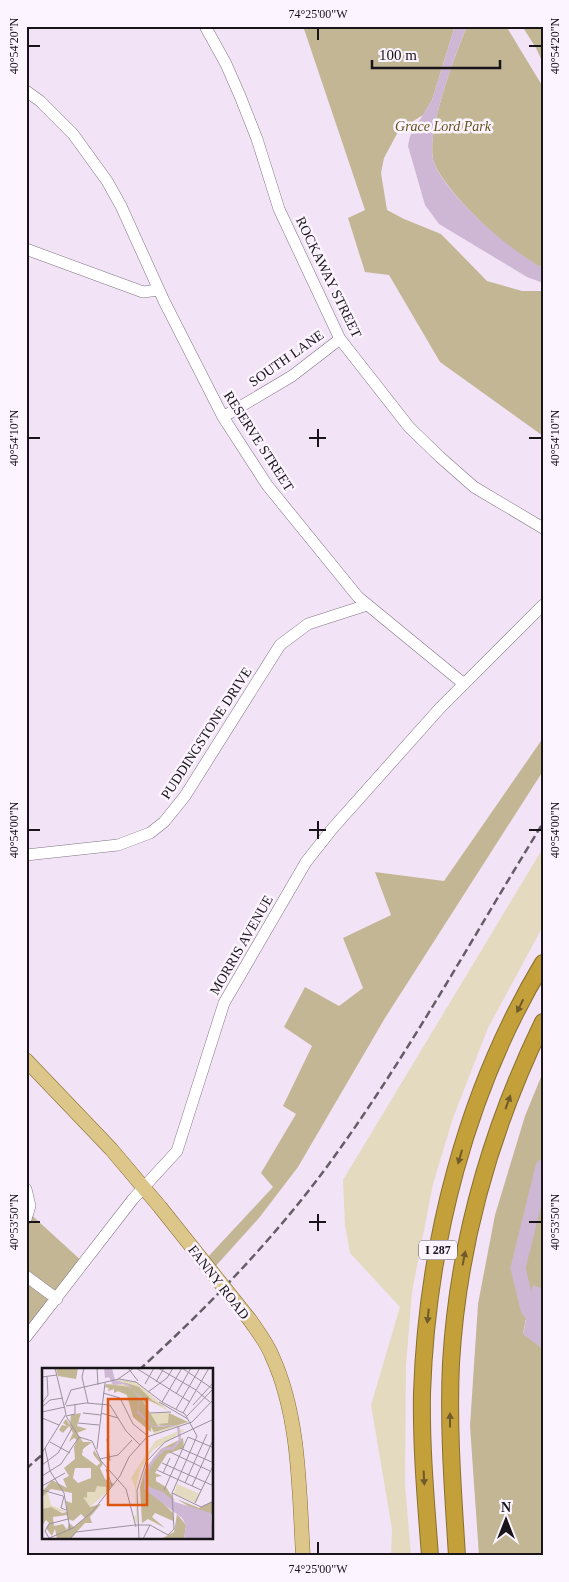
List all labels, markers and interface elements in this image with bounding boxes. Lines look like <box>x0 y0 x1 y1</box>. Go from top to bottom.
text: 74°25'00"W <box>288 7 348 21</box>
text: 40°54'20"N <box>7 17 21 74</box>
text: 40°54'20"N <box>548 17 562 74</box>
scale bar <box>372 38 499 70</box>
text: 100 m <box>379 47 417 63</box>
park label: Grace Lord Park <box>395 119 492 134</box>
street label: ROCKAWAY STREET <box>293 214 365 341</box>
street label: SOUTH LANE <box>246 327 326 390</box>
street label: RESERVE STREET <box>221 389 297 494</box>
text: 40°54'10"N <box>7 409 21 466</box>
text: 40°54'10"N <box>548 409 562 466</box>
street label: PUDDINGSTONE DRIVE <box>158 665 255 802</box>
text: 40°54'00"N <box>7 801 21 858</box>
text: 40°54'00"N <box>548 801 562 858</box>
street label: MORRIS AVENUE <box>207 893 276 998</box>
one-way arrow <box>515 999 523 1013</box>
one-way arrow <box>504 1094 512 1109</box>
one-way arrow <box>456 1149 464 1164</box>
text: 40°53'50"N <box>7 1193 21 1250</box>
text: 40°53'50"N <box>548 1193 562 1250</box>
road number: I 287 <box>419 1240 457 1260</box>
street label: FANNY ROAD <box>185 1242 252 1322</box>
one-way arrow <box>461 1250 469 1266</box>
one-way arrow <box>424 1308 432 1324</box>
inset map <box>42 1368 214 1540</box>
one-way arrow <box>446 1411 454 1427</box>
one-way arrow <box>421 1470 429 1486</box>
north arrow <box>482 1494 532 1544</box>
text: N <box>501 1500 511 1515</box>
text: 74°25'00"W <box>288 1562 348 1576</box>

